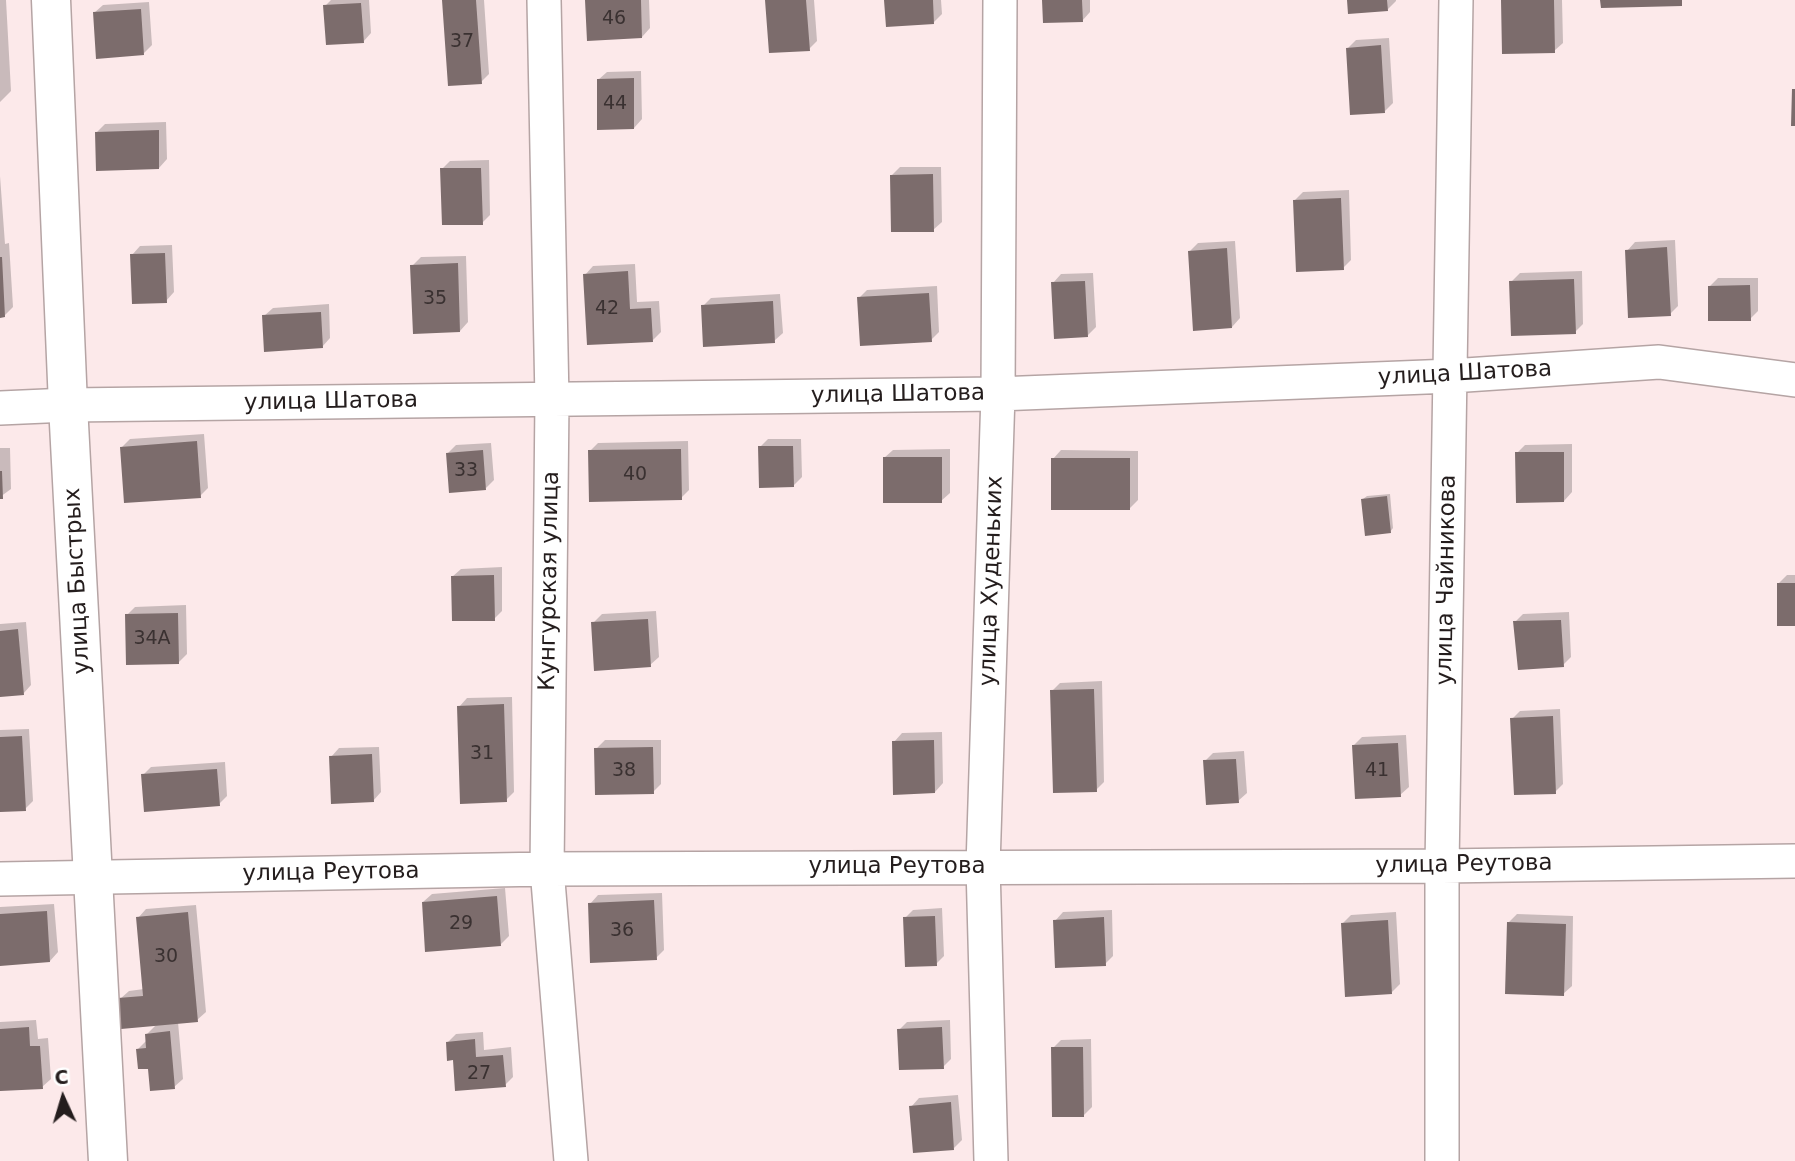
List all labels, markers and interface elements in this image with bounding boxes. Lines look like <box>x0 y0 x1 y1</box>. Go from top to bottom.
house number: 46 <box>602 8 626 30</box>
house number: 37 <box>450 31 474 53</box>
house number: 44 <box>603 93 627 115</box>
house number: 35 <box>423 288 447 310</box>
house number: 42 <box>595 298 619 320</box>
street label: улица Шатова <box>1377 356 1553 392</box>
street label: улица Шатова <box>811 380 985 410</box>
street label: улица Шатова <box>244 387 418 417</box>
house number: 33 <box>454 460 478 482</box>
house number: 40 <box>623 464 647 486</box>
street label: Кунгурская улица <box>534 471 566 691</box>
street label: улица Чайникова <box>1431 474 1463 686</box>
street label: улица Худеньких <box>975 475 1009 687</box>
street label: улица Быстрых <box>59 487 97 675</box>
house number: 34А <box>133 628 171 650</box>
house number: 31 <box>470 743 494 765</box>
house number: 38 <box>612 760 636 782</box>
house number: 41 <box>1365 760 1389 782</box>
street label: улица Реутова <box>1375 850 1553 880</box>
street label: улица Реутова <box>808 853 986 881</box>
street label: улица Реутова <box>242 858 420 888</box>
house number: 29 <box>449 913 473 935</box>
house number: 36 <box>610 920 634 942</box>
house number: 30 <box>154 946 178 968</box>
north arrow <box>28 1063 98 1133</box>
house number: 27 <box>467 1063 491 1085</box>
text: С <box>54 1066 69 1089</box>

